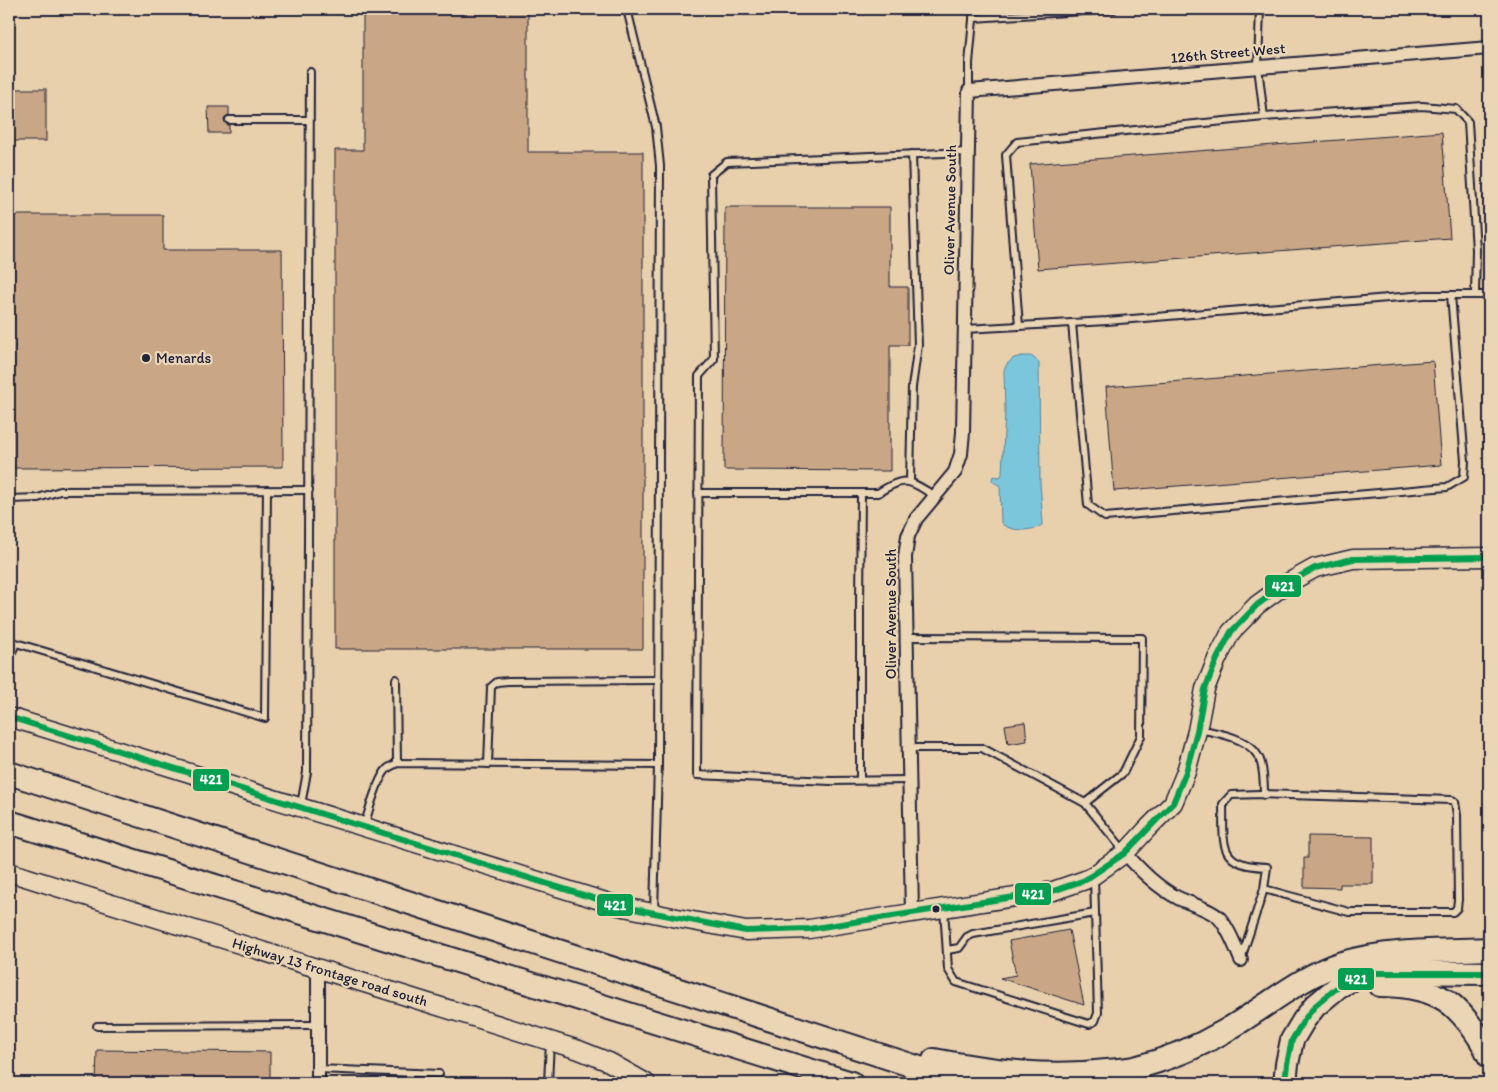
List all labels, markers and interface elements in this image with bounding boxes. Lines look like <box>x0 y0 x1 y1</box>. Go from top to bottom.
street label: 126th Street West <box>1170 39 1287 67</box>
street label: Oliver Avenue South <box>940 144 960 275</box>
place label: Menards <box>156 349 212 367</box>
marker: Menards <box>140 352 152 364</box>
street label: Oliver Avenue South <box>882 548 900 679</box>
line badge: 421 <box>1264 574 1302 598</box>
text: 421 <box>1272 578 1295 595</box>
line badge: 421 <box>192 768 230 792</box>
text: 421 <box>200 771 223 788</box>
line badge: 421 <box>1014 882 1052 906</box>
text: 421 <box>1022 886 1045 903</box>
line badge: 421 <box>596 893 634 917</box>
text: 421 <box>604 897 627 914</box>
unlabelled marker <box>931 904 941 914</box>
street label: Highway 13 frontage road south <box>230 934 430 1010</box>
line badge: 421 <box>1337 967 1375 991</box>
text: 421 <box>1345 971 1368 988</box>

